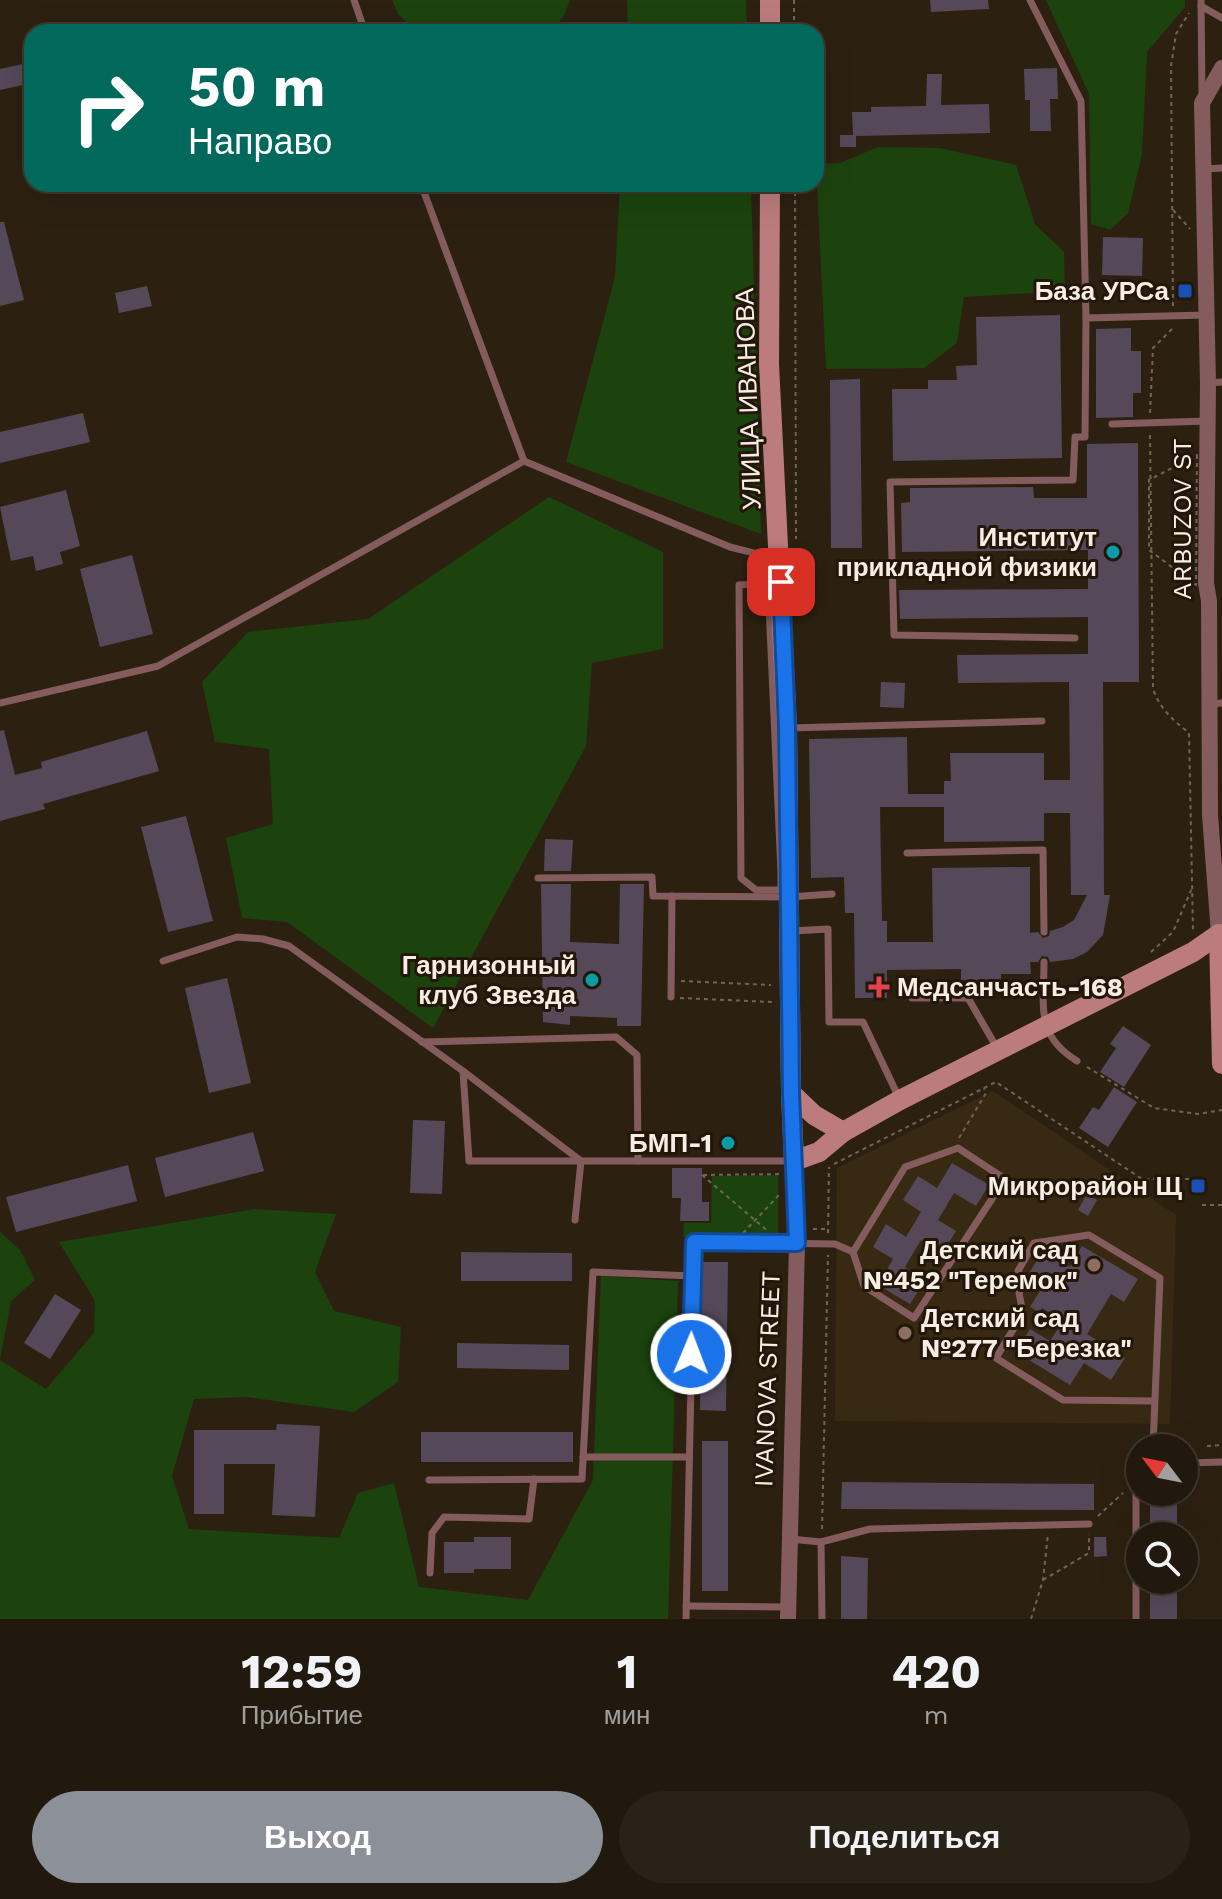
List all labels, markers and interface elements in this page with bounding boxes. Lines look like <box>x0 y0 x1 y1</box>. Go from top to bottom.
text: 50 m <box>188 54 325 120</box>
icon: right <box>56 56 160 160</box>
text: Направо <box>188 121 332 163</box>
place label: База УРСа <box>1035 276 1170 306</box>
marker: База УРСа <box>1176 282 1194 300</box>
street label: УЛИЦА ИВАНОВА <box>729 287 767 511</box>
street label: ARBUZOV ST <box>1167 438 1197 600</box>
place label: Институт прикладной физики <box>837 522 1097 582</box>
marker: Институт прикладной физики <box>1104 543 1122 561</box>
pin <box>747 548 815 616</box>
icon: arrive <box>759 560 803 604</box>
place label: Гарнизонный клуб Звезда <box>402 950 577 1010</box>
marker: Гарнизонный клуб Звезда <box>583 971 601 989</box>
place label: Медсанчасть-168 <box>897 972 1123 1002</box>
marker: Медсанчасть-168 <box>868 976 890 998</box>
place label: БМП-1 <box>629 1128 712 1158</box>
marker: БМП-1 <box>719 1134 737 1152</box>
place label: Микрорайон Щ <box>988 1171 1182 1201</box>
marker: Микрорайон Щ <box>1189 1177 1207 1195</box>
place label: Детский сад №452 "Теремок" <box>863 1235 1078 1295</box>
marker: Детский сад №452 "Теремок" <box>1085 1256 1103 1274</box>
street label: IVANOVA STREET <box>748 1270 786 1488</box>
place label: Детский сад №277 "Березка" <box>921 1303 1132 1363</box>
position arrow <box>649 1312 733 1396</box>
marker: Детский сад №277 "Березка" <box>896 1324 914 1342</box>
north arrow <box>1126 1434 1198 1506</box>
map controls <box>1126 1434 1198 1594</box>
button: search <box>1126 1522 1198 1594</box>
text: 12:59 <box>241 1643 363 1700</box>
text: 1 <box>617 1643 637 1700</box>
text: 420 <box>891 1643 981 1700</box>
text: Прибытие <box>241 1700 363 1730</box>
text: мин <box>604 1700 650 1730</box>
text: m <box>924 1700 949 1730</box>
button: Выход <box>32 1791 603 1883</box>
button: Поделиться <box>619 1791 1190 1883</box>

